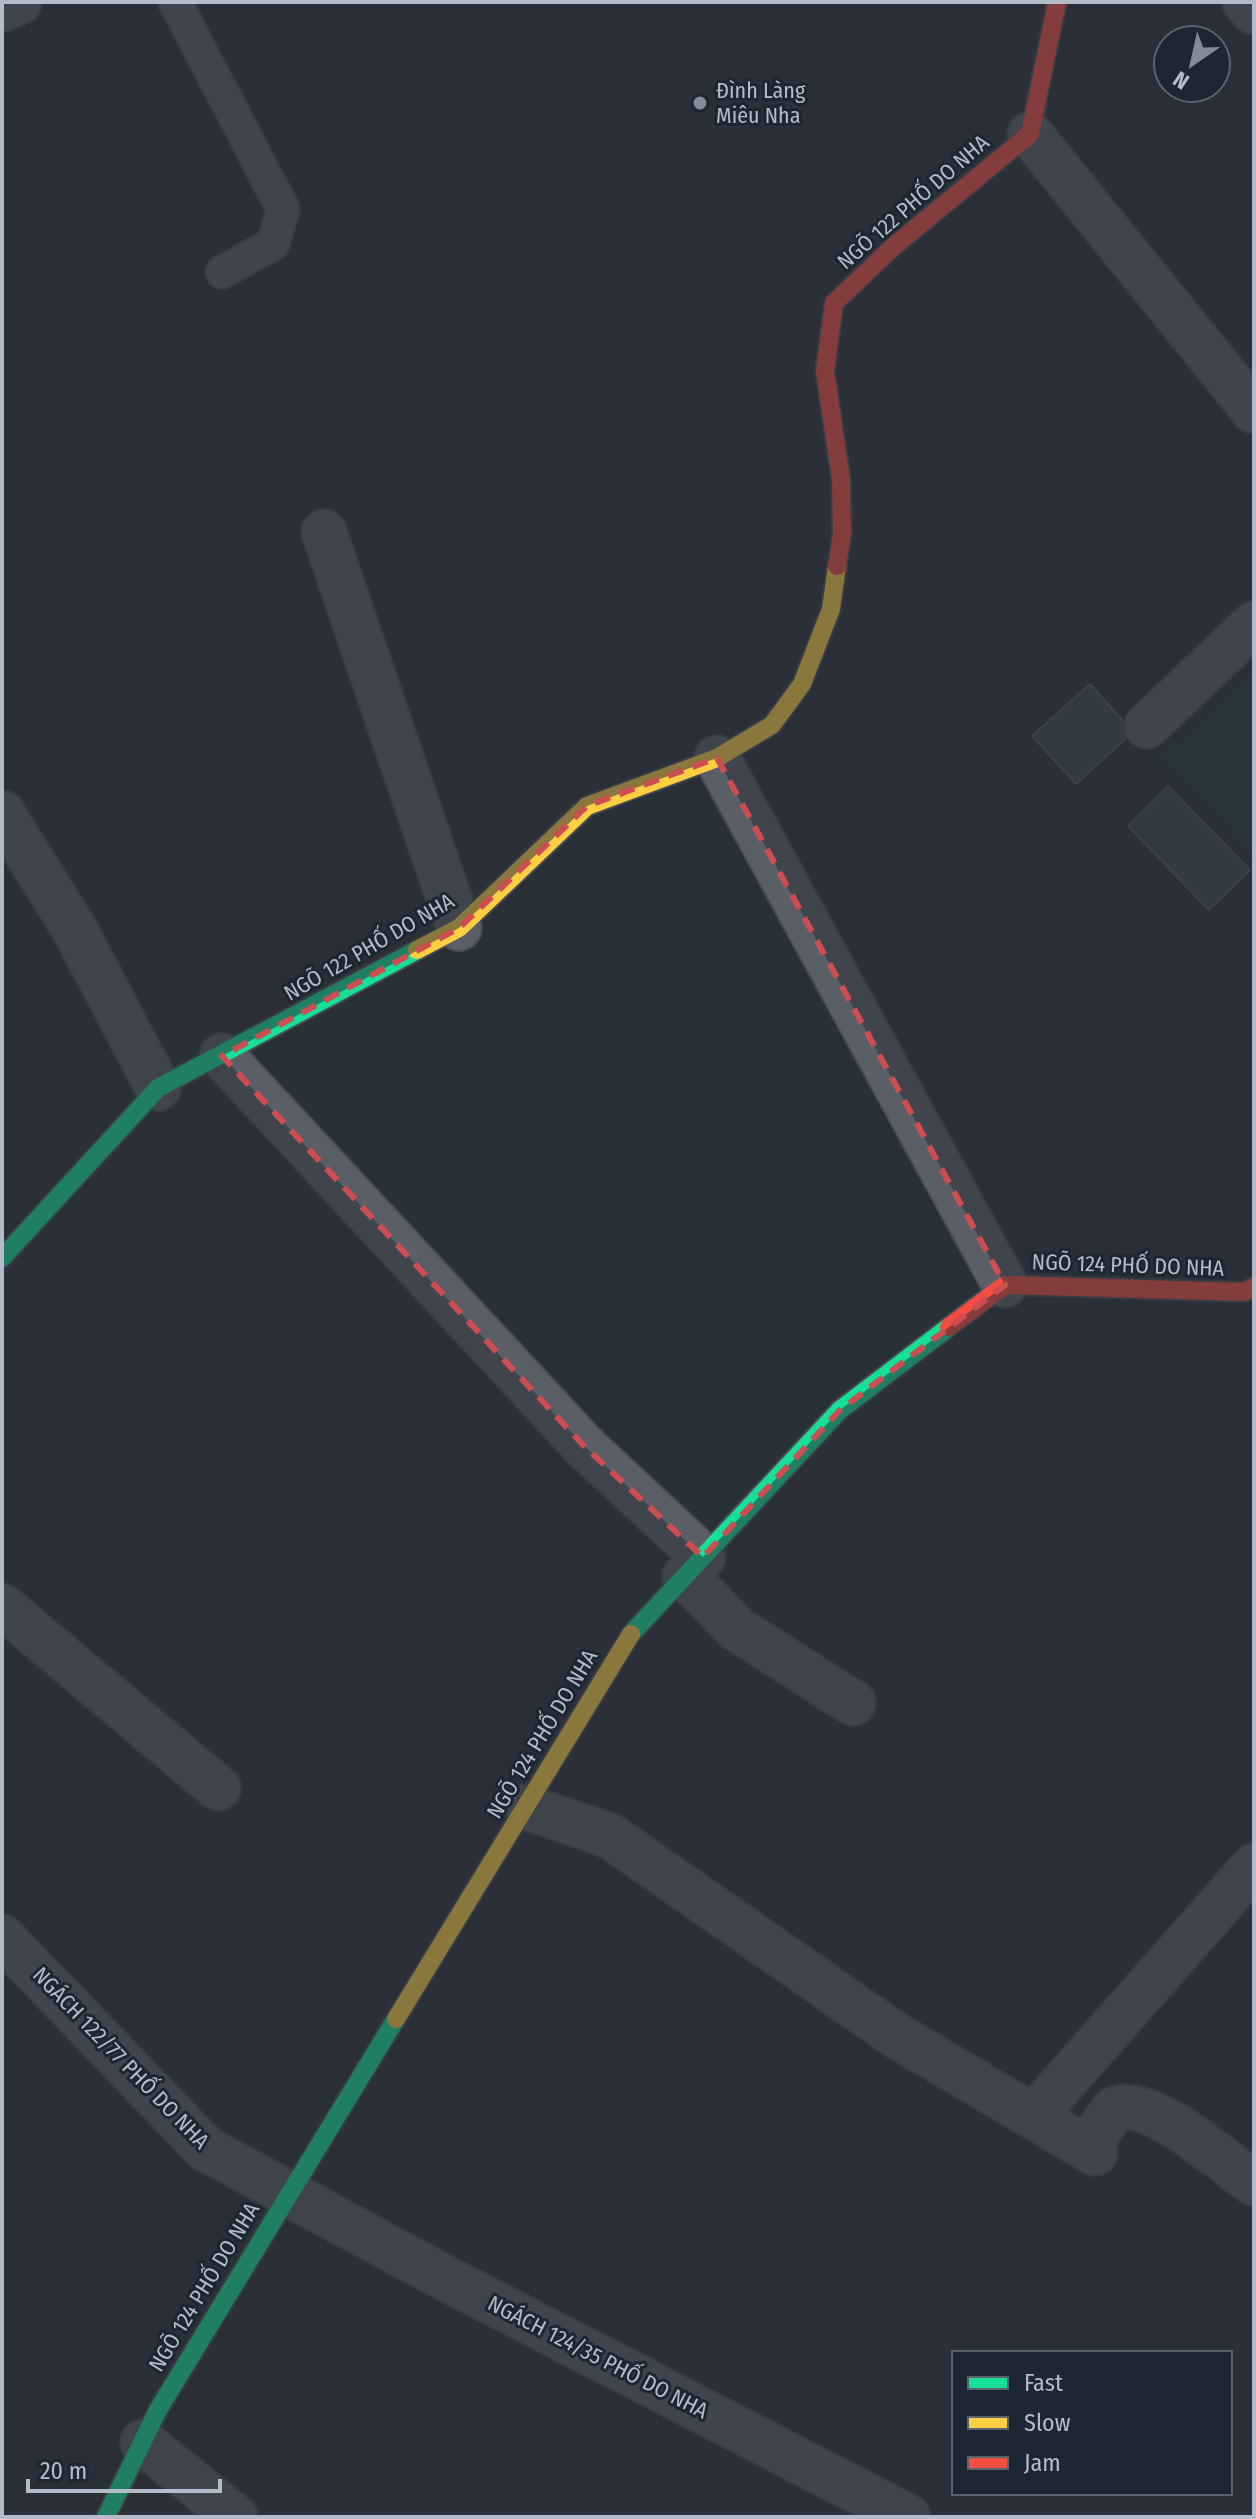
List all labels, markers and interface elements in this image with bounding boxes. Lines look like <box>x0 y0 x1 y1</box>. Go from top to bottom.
north arrow <box>1152 24 1232 104</box>
text: N <box>1168 65 1194 95</box>
place label: Đình Làng Miêu Nha <box>716 77 806 129</box>
marker: Đình Làng Miêu Nha <box>691 94 709 112</box>
street label: NGÕ 122 PHỐ DO NHA <box>830 126 995 275</box>
street label: NGÕ 122 PHỐ DO NHA <box>278 885 459 1007</box>
street label: NGÕ 124 PHỐ DO NHA <box>1031 1245 1225 1282</box>
street label: NGÕ 124 PHỐ DO NHA <box>478 1643 603 1823</box>
street label: NGÁCH 122/77 PHỐ DO NHA <box>27 1959 217 2155</box>
street label: NGÕ 124 PHỐ DO NHA <box>140 2196 265 2376</box>
street label: NGÁCH 124/35 PHỐ DO NHA <box>483 2287 714 2425</box>
legend <box>952 2351 1232 2495</box>
text: Fast <box>1024 2369 1063 2397</box>
text: Slow <box>1024 2409 1071 2437</box>
scale bar <box>28 2443 220 2493</box>
text: Jam <box>1024 2449 1061 2477</box>
text: 20 m <box>40 2457 87 2485</box>

